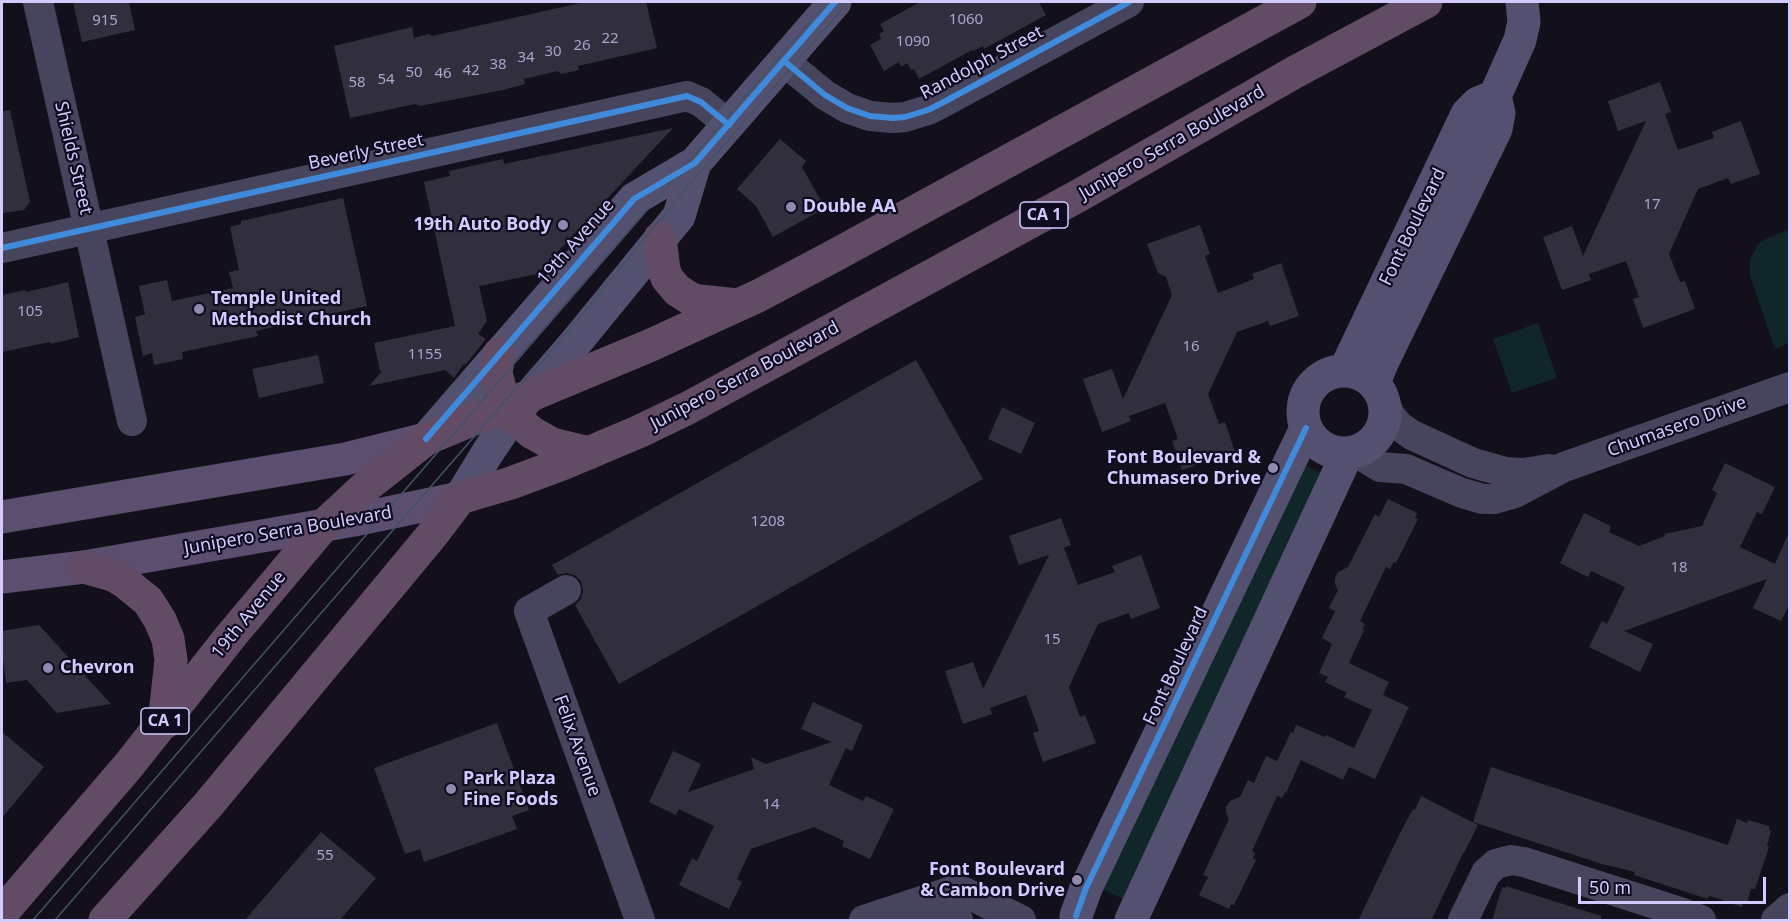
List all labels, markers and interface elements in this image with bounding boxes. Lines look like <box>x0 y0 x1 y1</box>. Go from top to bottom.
house number: 1060 <box>949 11 983 29</box>
house number: 915 <box>92 12 118 30</box>
street label: Randolph Street <box>917 22 1047 104</box>
house number: 22 <box>601 30 619 48</box>
house number: 1090 <box>896 33 930 51</box>
house number: 26 <box>573 37 591 55</box>
house number: 30 <box>544 43 562 61</box>
house number: 34 <box>517 49 535 67</box>
house number: 38 <box>489 56 507 74</box>
house number: 42 <box>462 62 480 80</box>
house number: 50 <box>405 64 423 82</box>
house number: 46 <box>434 65 452 83</box>
house number: 54 <box>377 71 395 89</box>
house number: 58 <box>348 74 366 92</box>
street label: Junipero Serra Boulevard <box>1075 81 1269 205</box>
street label: Shields Street <box>50 100 96 216</box>
street label: Beverly Street <box>307 129 425 175</box>
street label: Font Boulevard <box>1375 165 1451 289</box>
street label: 19th Avenue <box>533 195 619 289</box>
place label: Double AA <box>803 196 896 218</box>
house number: 17 <box>1643 196 1661 214</box>
marker: Double AA <box>784 200 798 214</box>
road number: CA 1 <box>1020 202 1068 228</box>
place label: 19th Auto Body <box>413 214 551 236</box>
marker: 19th Auto Body <box>556 218 570 232</box>
place label: Temple United Methodist Church <box>211 288 371 330</box>
marker: Temple United Methodist Church <box>192 302 206 316</box>
house number: 105 <box>17 303 43 321</box>
street label: Junipero Serra Boulevard <box>647 317 843 435</box>
house number: 16 <box>1182 338 1200 356</box>
house number: 1155 <box>408 346 442 364</box>
street label: Chumasero Drive <box>1604 392 1750 462</box>
place label: Font Boulevard & Chumasero Drive <box>1107 447 1261 490</box>
marker: Font Boulevard & Chumasero Drive <box>1266 461 1280 475</box>
street label: Junipero Serra Boulevard <box>182 502 394 560</box>
house number: 1208 <box>751 513 785 531</box>
house number: 18 <box>1670 559 1688 577</box>
street label: 19th Avenue <box>207 567 291 663</box>
street label: Font Boulevard <box>1139 603 1213 729</box>
house number: 15 <box>1043 631 1061 649</box>
place label: Chevron <box>60 657 135 679</box>
marker: Chevron <box>41 661 55 675</box>
street label: Felix Avenue <box>549 692 605 800</box>
road number: CA 1 <box>141 708 189 734</box>
place label: Park Plaza Fine Foods <box>463 768 558 810</box>
marker: Park Plaza Fine Foods <box>444 782 458 796</box>
house number: 14 <box>762 796 780 814</box>
house number: 55 <box>316 847 334 865</box>
place label: Font Boulevard & Cambon Drive <box>920 859 1065 902</box>
scale bar <box>1581 865 1768 903</box>
marker: Font Boulevard & Cambon Drive <box>1070 873 1084 887</box>
text: 50 m <box>1589 875 1631 899</box>

